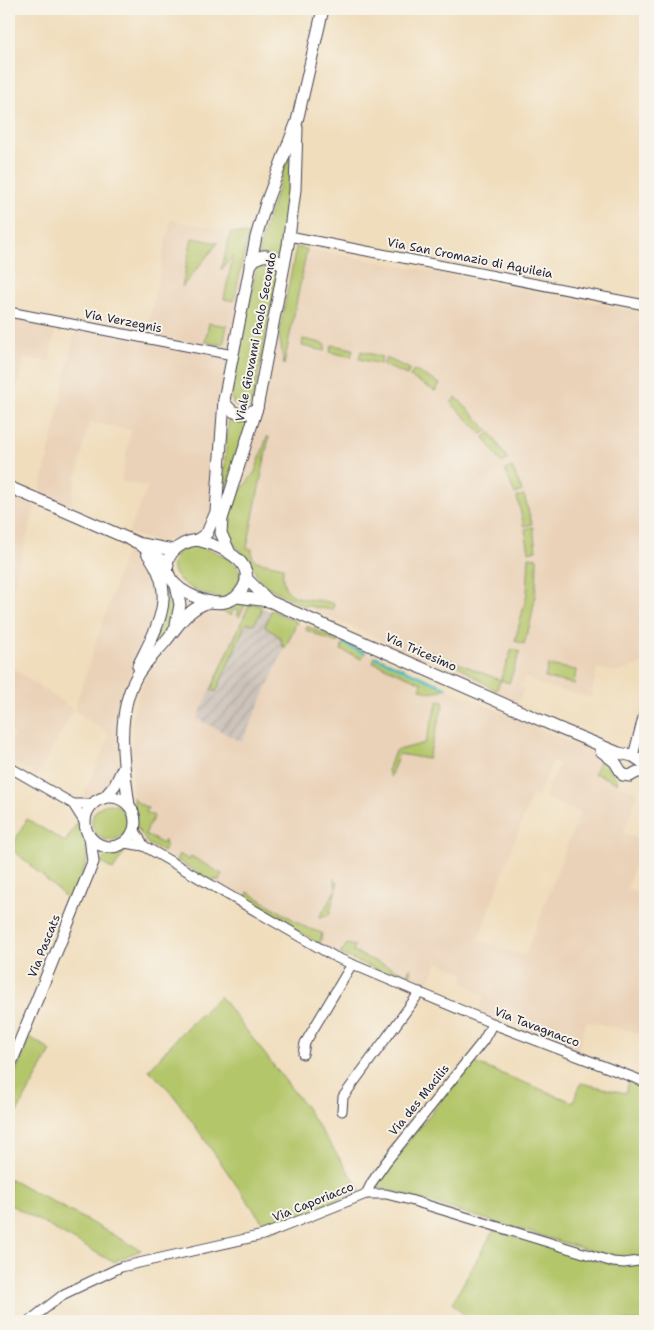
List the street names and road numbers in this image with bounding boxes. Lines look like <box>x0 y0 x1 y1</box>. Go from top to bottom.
street label: Via San Cromazio di Aquileia <box>386 234 555 282</box>
street label: Viale Giovanni Paolo Secondo <box>232 251 280 423</box>
street label: Via Verzegnis <box>83 306 163 336</box>
street label: Via Tricesimo <box>383 629 459 675</box>
street label: Via Pascats <box>24 912 64 980</box>
street label: Via Tavagnacco <box>492 1003 582 1051</box>
street label: Via des Macilis <box>385 1061 453 1139</box>
street label: Via Caporiacco <box>270 1178 356 1226</box>

